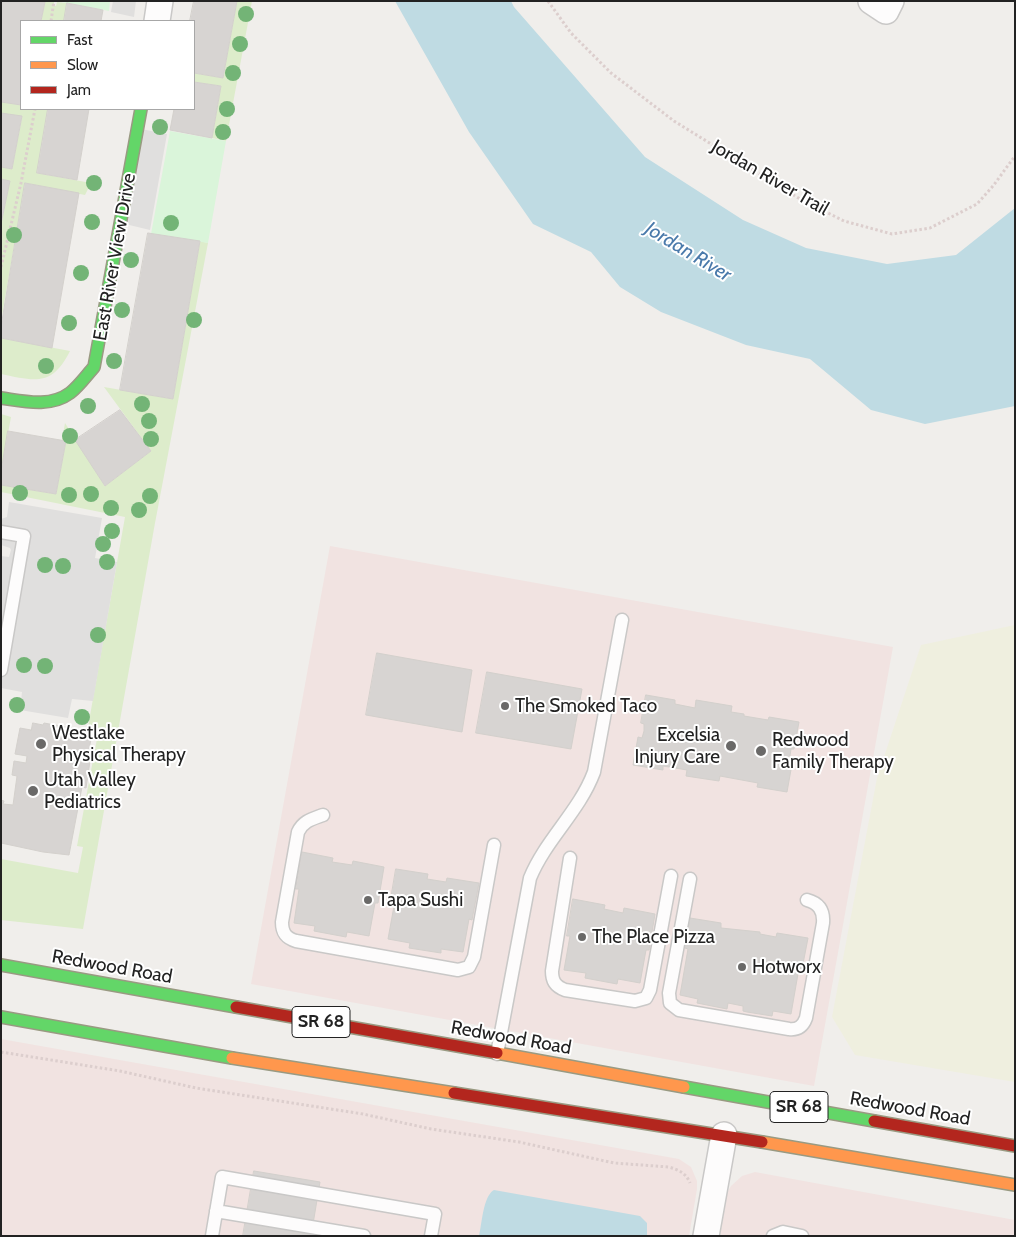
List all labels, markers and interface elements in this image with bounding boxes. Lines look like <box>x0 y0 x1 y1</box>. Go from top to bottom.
legend <box>20 20 195 110</box>
text: Fast <box>67 31 92 49</box>
text: Slow <box>67 56 98 74</box>
text: Jam <box>67 81 91 99</box>
street label: Jordan River Trail <box>707 135 833 221</box>
street label: East River View Drive <box>89 172 141 342</box>
water label: Jordan River <box>641 217 735 287</box>
place label: The Smoked Taco <box>515 695 657 717</box>
marker: The Smoked Taco <box>499 700 511 712</box>
place label: Westlake Physical Therapy <box>52 722 186 766</box>
place label: Excelsia Injury Care <box>635 724 720 768</box>
place label: Redwood Family Therapy <box>772 729 894 773</box>
marker: Westlake Physical Therapy <box>34 737 48 751</box>
marker: Excelsia Injury Care <box>724 739 738 753</box>
marker: Redwood Family Therapy <box>754 744 768 758</box>
place label: Utah Valley Pediatrics <box>44 769 136 813</box>
marker: Utah Valley Pediatrics <box>26 784 40 798</box>
place label: Tapa Sushi <box>378 889 463 911</box>
marker: Tapa Sushi <box>362 894 374 906</box>
place label: The Place Pizza <box>592 926 715 948</box>
marker: The Place Pizza <box>576 931 588 943</box>
street label: Redwood Road <box>50 945 174 989</box>
place label: Hotworx <box>752 956 821 978</box>
marker: Hotworx <box>736 961 748 973</box>
road number: SR 68 <box>292 1006 350 1038</box>
street label: Redwood Road <box>449 1016 573 1060</box>
street label: Redwood Road <box>848 1087 972 1131</box>
road number: SR 68 <box>770 1092 828 1122</box>

